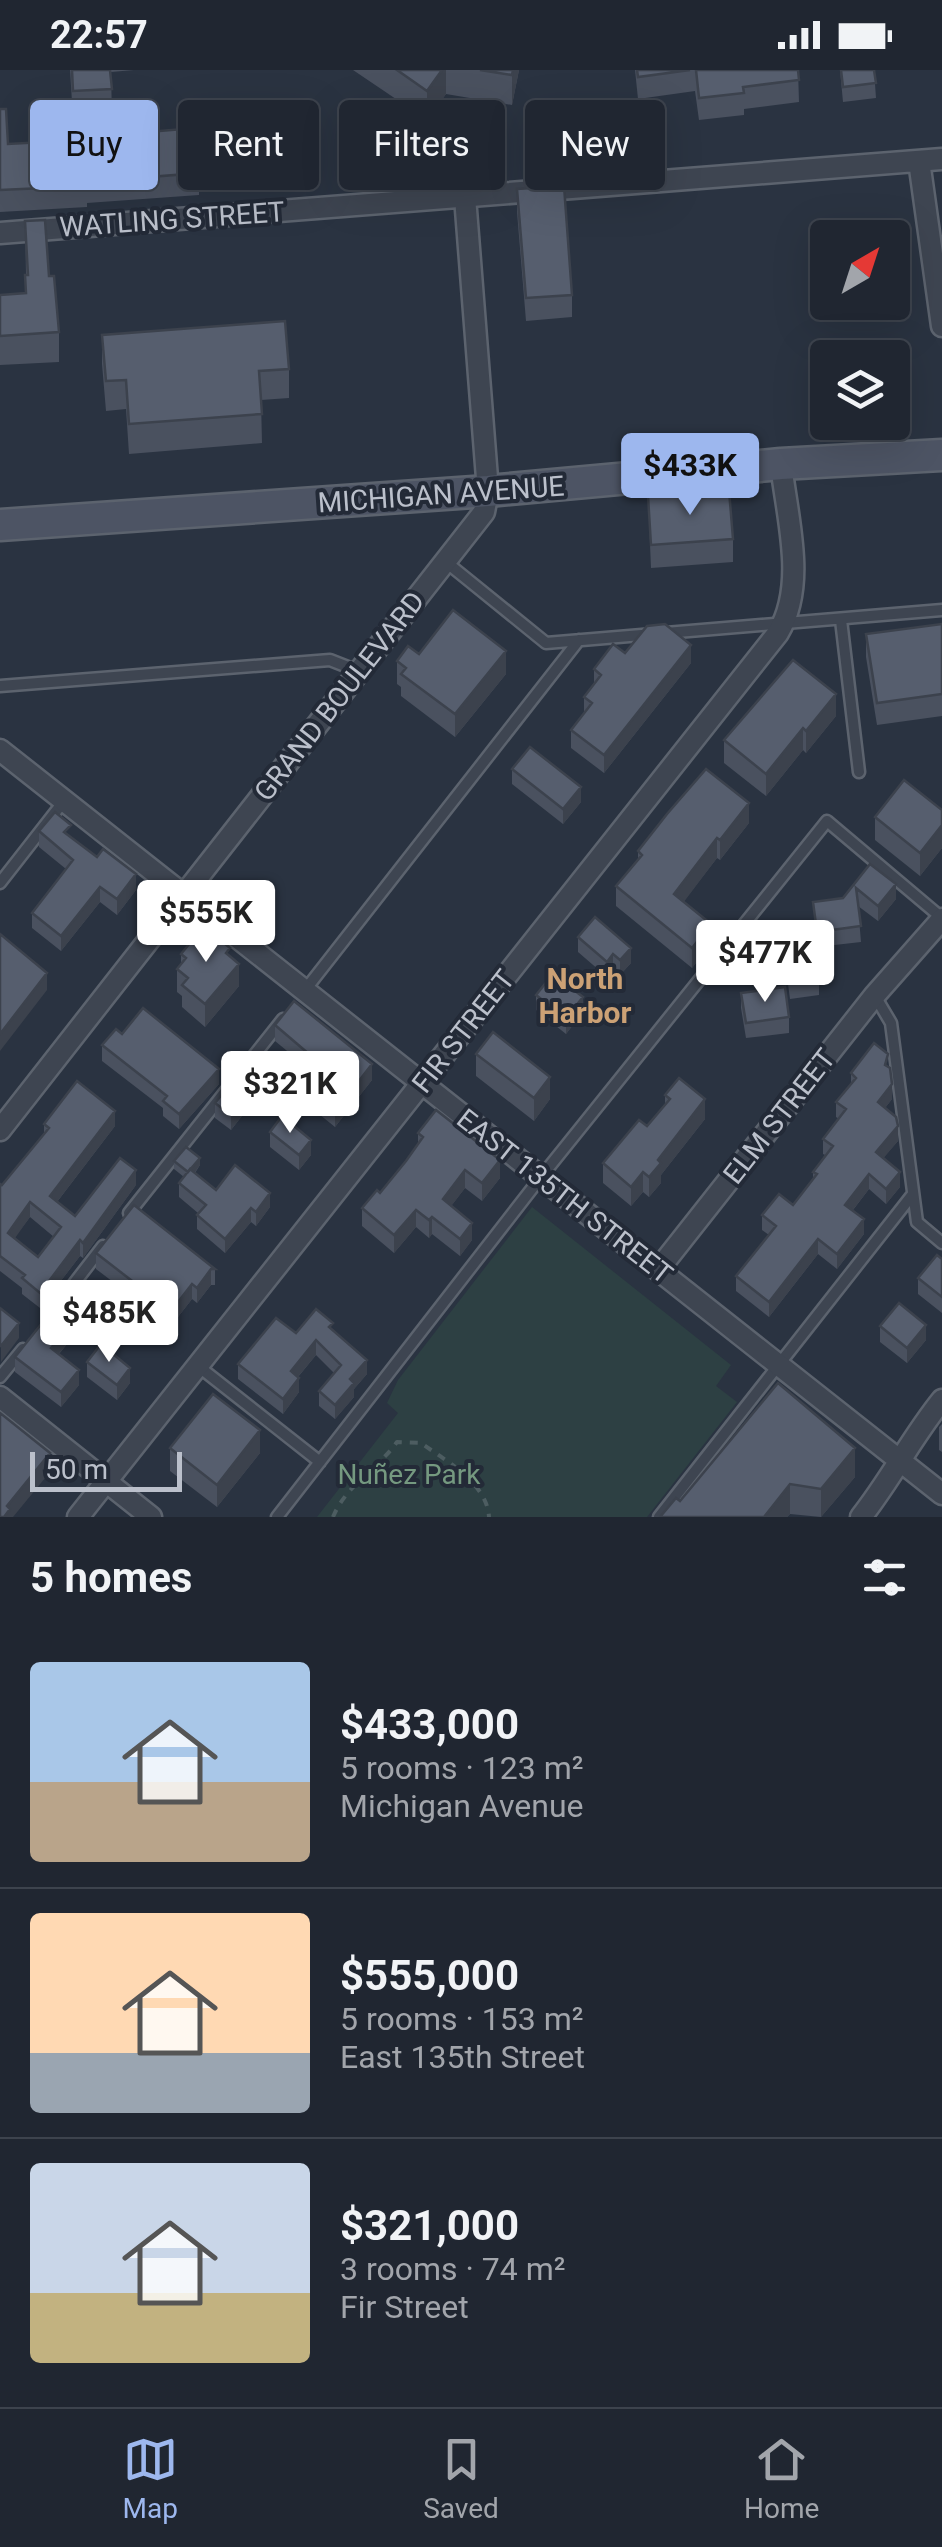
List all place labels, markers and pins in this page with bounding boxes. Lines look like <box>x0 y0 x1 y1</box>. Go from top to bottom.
pin: $433K <box>620 433 760 518</box>
pin: $555K <box>136 880 276 965</box>
pin: $477K <box>695 920 835 1005</box>
pin: $321K <box>220 1051 360 1136</box>
pin: $485K <box>39 1280 179 1365</box>

